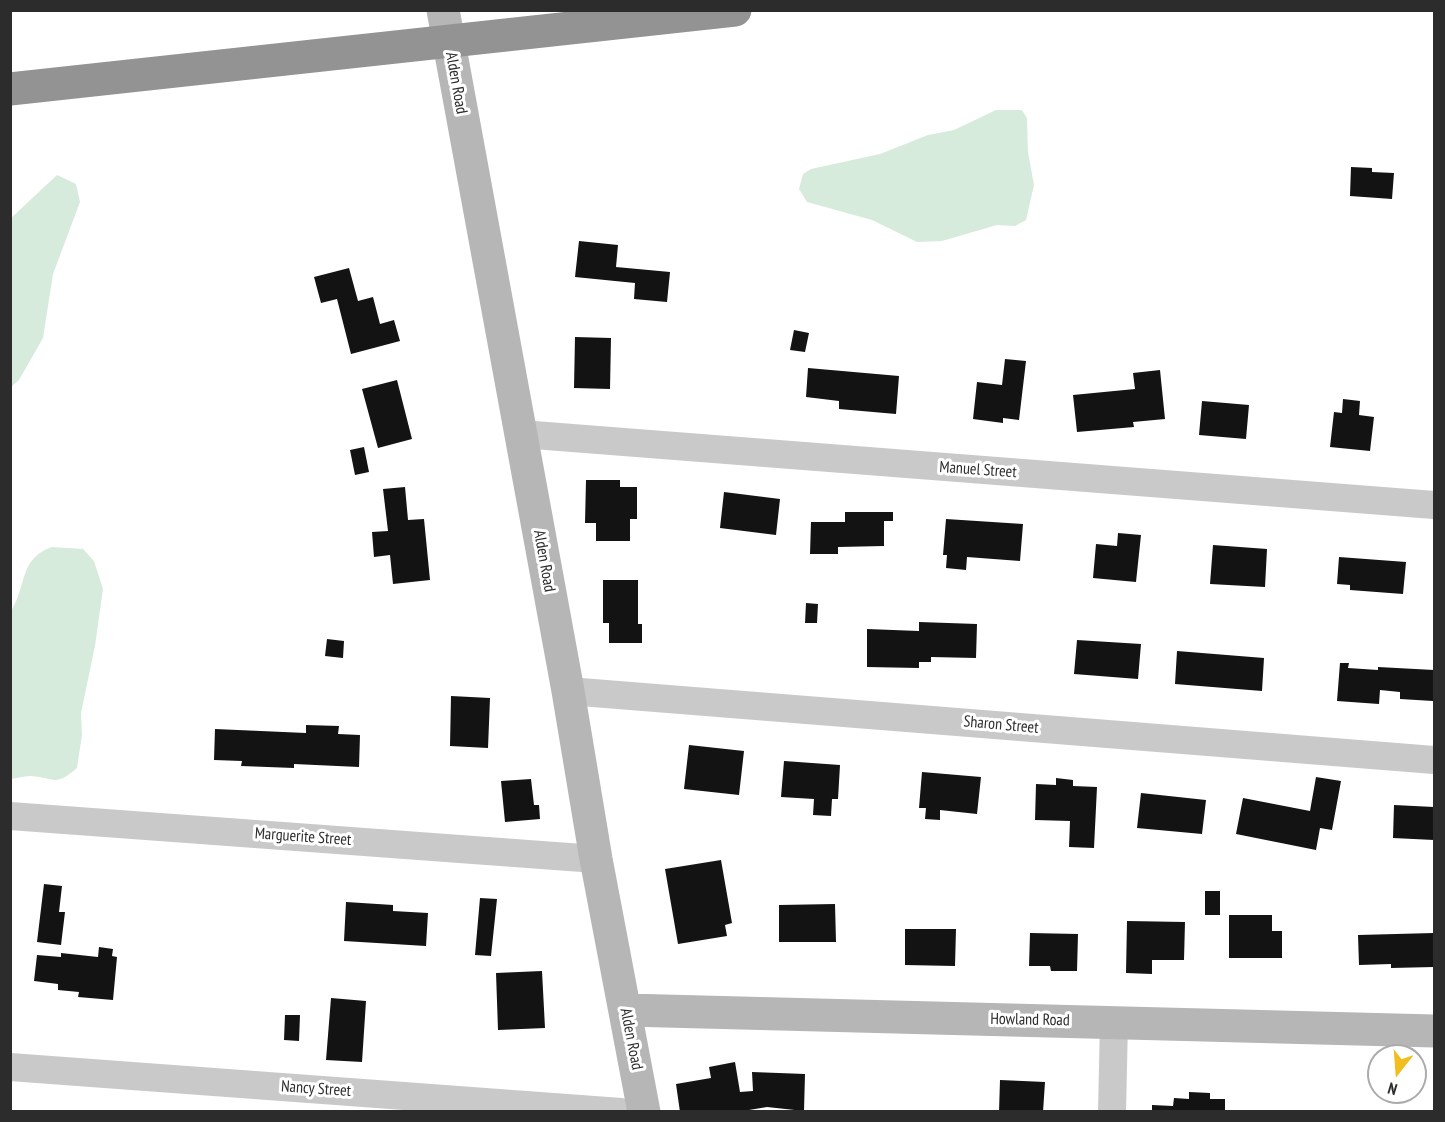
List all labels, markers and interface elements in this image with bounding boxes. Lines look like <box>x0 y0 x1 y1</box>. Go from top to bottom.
street label: Alden Road <box>441 51 471 115</box>
street label: Manuel Street <box>939 458 1017 482</box>
street label: Alden Road <box>529 529 559 593</box>
street label: Sharon Street <box>963 712 1039 738</box>
street label: Marguerite Street <box>254 824 352 850</box>
street label: Alden Road <box>616 1006 646 1072</box>
street label: Howland Road <box>990 1010 1070 1030</box>
north arrow <box>1367 1044 1427 1104</box>
street label: Nancy Street <box>280 1077 352 1101</box>
text: N <box>1385 1078 1399 1100</box>

